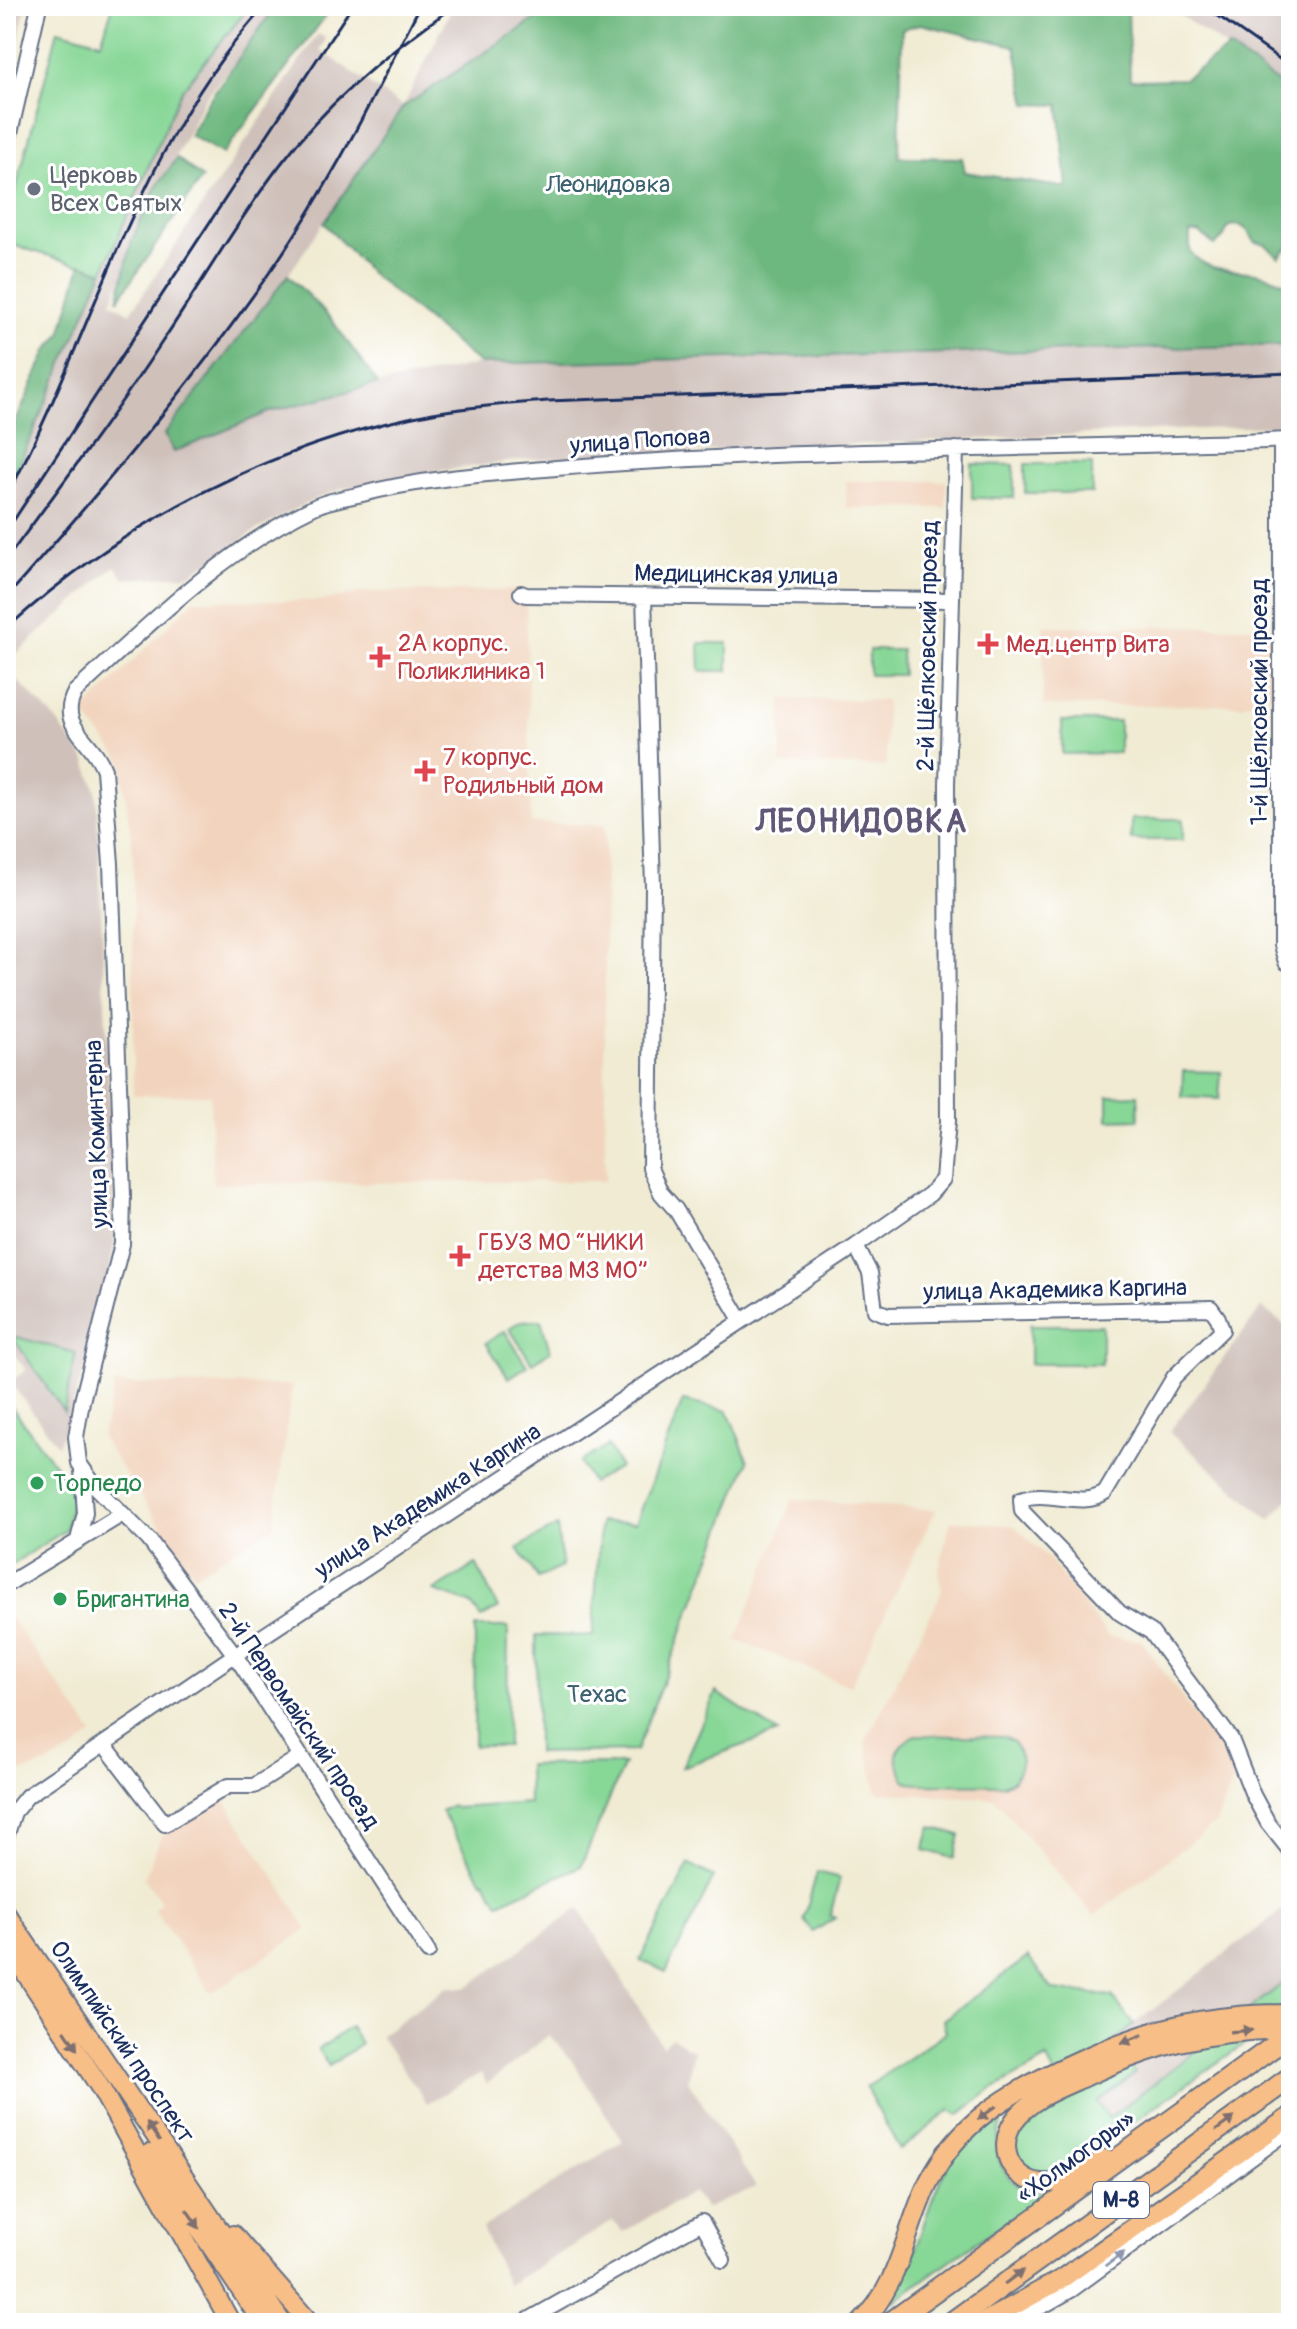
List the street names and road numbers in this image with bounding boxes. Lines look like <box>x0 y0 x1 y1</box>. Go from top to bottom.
street label: улица Попова <box>568 422 711 460</box>
street label: 2-й Щёлковский проезд <box>911 520 945 772</box>
street label: Медицинская улица <box>634 559 838 591</box>
street label: 1-й Щёлковский проезд <box>1245 578 1274 825</box>
street label: улица Коминтерна <box>79 1039 115 1230</box>
street label: улица Академика Каргина <box>922 1273 1187 1307</box>
street label: улица Академика Каргина <box>309 1417 547 1586</box>
street label: 2-й Первомайский проезд <box>212 1597 386 1835</box>
street label: Олимпийский проспект <box>43 1935 201 2149</box>
street label: «Холмогоры» <box>1011 2104 1141 2210</box>
road number: М-8 <box>1093 2182 1149 2218</box>

